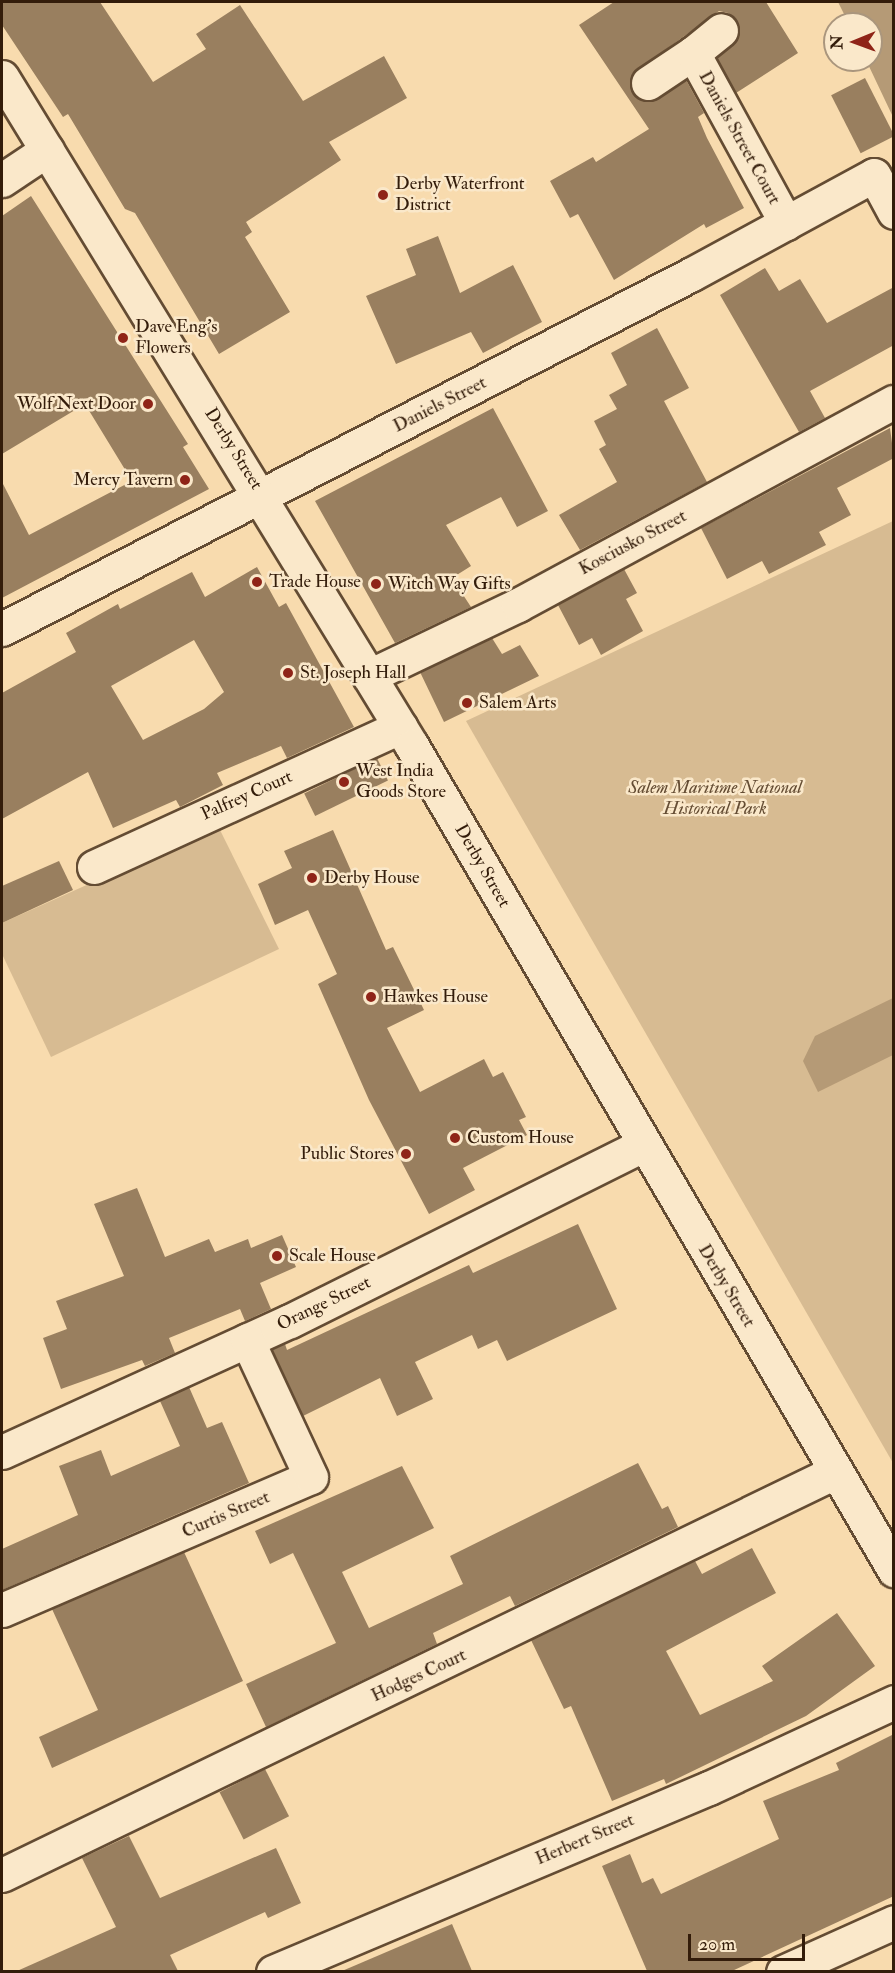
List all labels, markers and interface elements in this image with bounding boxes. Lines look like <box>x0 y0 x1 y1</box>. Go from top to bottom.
north arrow <box>823 12 883 72</box>
text: N <box>827 35 847 50</box>
street label: Daniels Street Court <box>693 68 785 208</box>
place label: Derby Waterfront District <box>395 174 525 216</box>
marker: Derby Waterfront District <box>376 188 390 202</box>
place label: Dave Eng’s Flowers <box>135 317 218 360</box>
marker: Dave Eng’s Flowers <box>116 331 130 345</box>
street label: Daniels Street <box>390 372 490 438</box>
place label: Wolf Next Door <box>17 393 136 415</box>
marker: Wolf Next Door <box>141 397 155 411</box>
street label: Derby Street <box>199 404 267 494</box>
place label: Mercy Tavern <box>73 469 173 491</box>
marker: Mercy Tavern <box>178 473 192 487</box>
street label: Kosciusko Street <box>576 506 690 580</box>
place label: Trade House <box>269 571 361 593</box>
place label: Witch Way Gifts <box>388 573 511 595</box>
marker: Trade House <box>250 575 264 589</box>
marker: Witch Way Gifts <box>369 577 383 591</box>
place label: St. Joseph Hall <box>300 662 406 684</box>
marker: St. Joseph Hall <box>281 666 295 680</box>
place label: Salem Arts <box>479 692 556 714</box>
marker: Salem Arts <box>460 696 474 710</box>
place label: West India Goods Store <box>356 761 446 804</box>
street label: Palfrey Court <box>198 766 296 826</box>
marker: West India Goods Store <box>337 775 351 789</box>
park label: Salem Maritime National Historical Park <box>628 778 802 820</box>
street label: Derby Street <box>449 820 515 912</box>
place label: Derby House <box>324 867 420 889</box>
marker: Derby House <box>305 871 319 885</box>
place label: Hawkes House <box>383 986 488 1008</box>
marker: Hawkes House <box>364 990 378 1004</box>
place label: Custom House <box>467 1127 574 1149</box>
marker: Custom House <box>448 1131 462 1145</box>
place label: Public Stores <box>300 1143 394 1165</box>
marker: Public Stores <box>399 1147 413 1161</box>
street label: Derby Street <box>693 1241 759 1331</box>
place label: Scale House <box>289 1245 376 1267</box>
marker: Scale House <box>270 1249 284 1263</box>
street label: Orange Street <box>274 1272 374 1336</box>
street label: Curtis Street <box>179 1487 273 1543</box>
street label: Hodges Court <box>368 1645 470 1707</box>
street label: Herbert Street <box>533 1810 637 1870</box>
scale bar <box>691 1922 808 1960</box>
text: 20 m <box>699 1933 735 1956</box>

